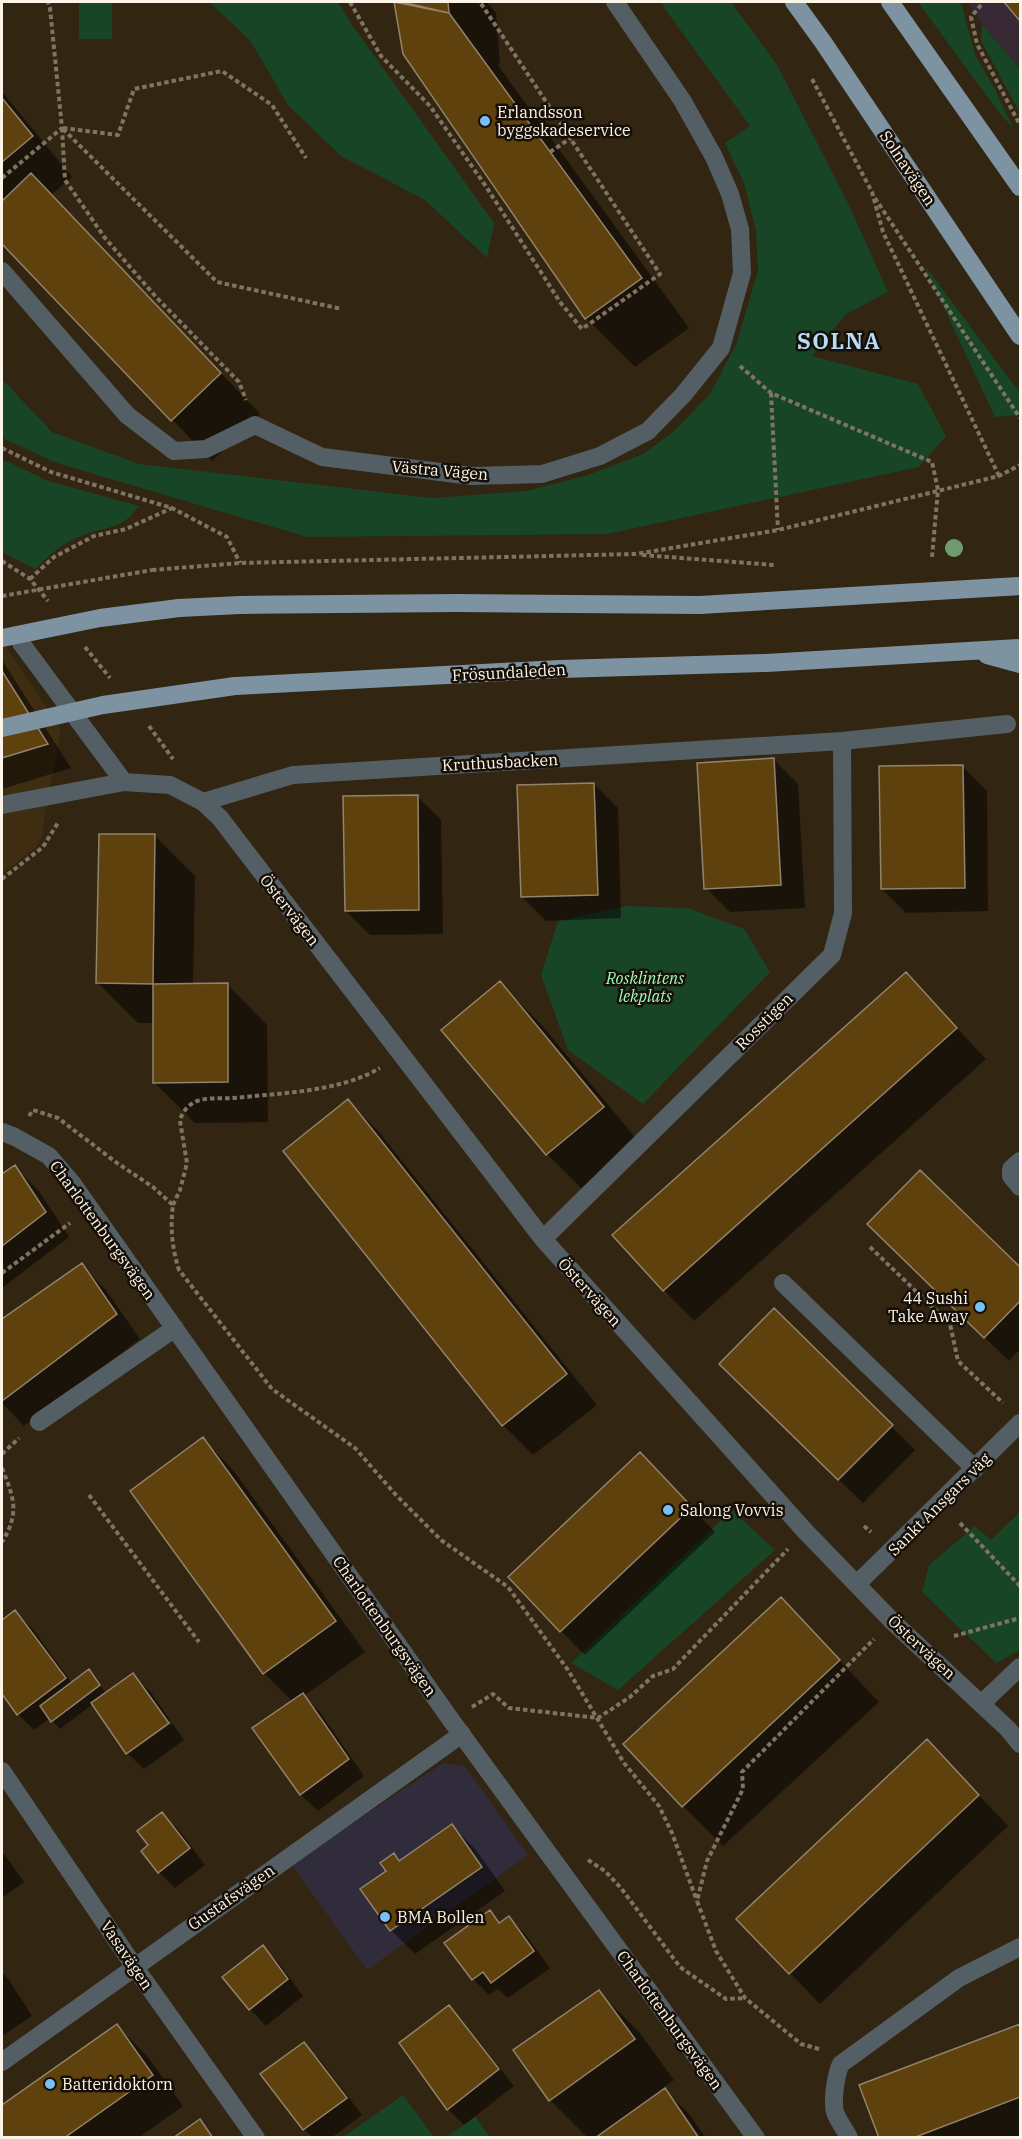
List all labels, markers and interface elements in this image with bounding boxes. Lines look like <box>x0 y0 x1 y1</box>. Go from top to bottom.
place label: Erlandsson byggskadeservice <box>497 102 631 140</box>
marker: Erlandsson byggskadeservice <box>478 114 492 128</box>
street label: Solnavägen <box>876 127 940 209</box>
district label: SOLNA <box>797 326 881 355</box>
street label: Västra Vägen <box>391 456 489 484</box>
street label: Frösundaleden <box>451 659 567 685</box>
street label: Kruthusbacken <box>441 749 559 775</box>
street label: Östervägen <box>256 870 324 950</box>
park label: Rosklintens lekplats <box>605 968 684 1006</box>
street label: Rosstigen <box>731 988 797 1054</box>
street label: Charlottenburgsvägen <box>46 1156 160 1304</box>
street label: Östervägen <box>554 1254 626 1330</box>
place label: 44 Sushi Take Away <box>888 1288 968 1326</box>
marker: 44 Sushi Take Away <box>973 1300 987 1314</box>
street label: Sankt Ansgars väg <box>883 1448 995 1560</box>
place label: Salong Vovvis <box>680 1500 783 1520</box>
marker: Salong Vovvis <box>661 1503 675 1517</box>
street label: Charlottenburgsvägen <box>329 1552 441 1700</box>
street label: Östervägen <box>884 1611 960 1683</box>
street label: Gustafsvägen <box>184 1860 278 1934</box>
place label: BMA Bollen <box>397 1907 485 1927</box>
marker: BMA Bollen <box>378 1910 392 1924</box>
street label: Vasavägen <box>97 1917 157 1993</box>
street label: Charlottenburgsvägen <box>613 1946 727 2094</box>
place label: Batteridoktorn <box>62 2074 173 2094</box>
marker: Batteridoktorn <box>43 2077 57 2091</box>

